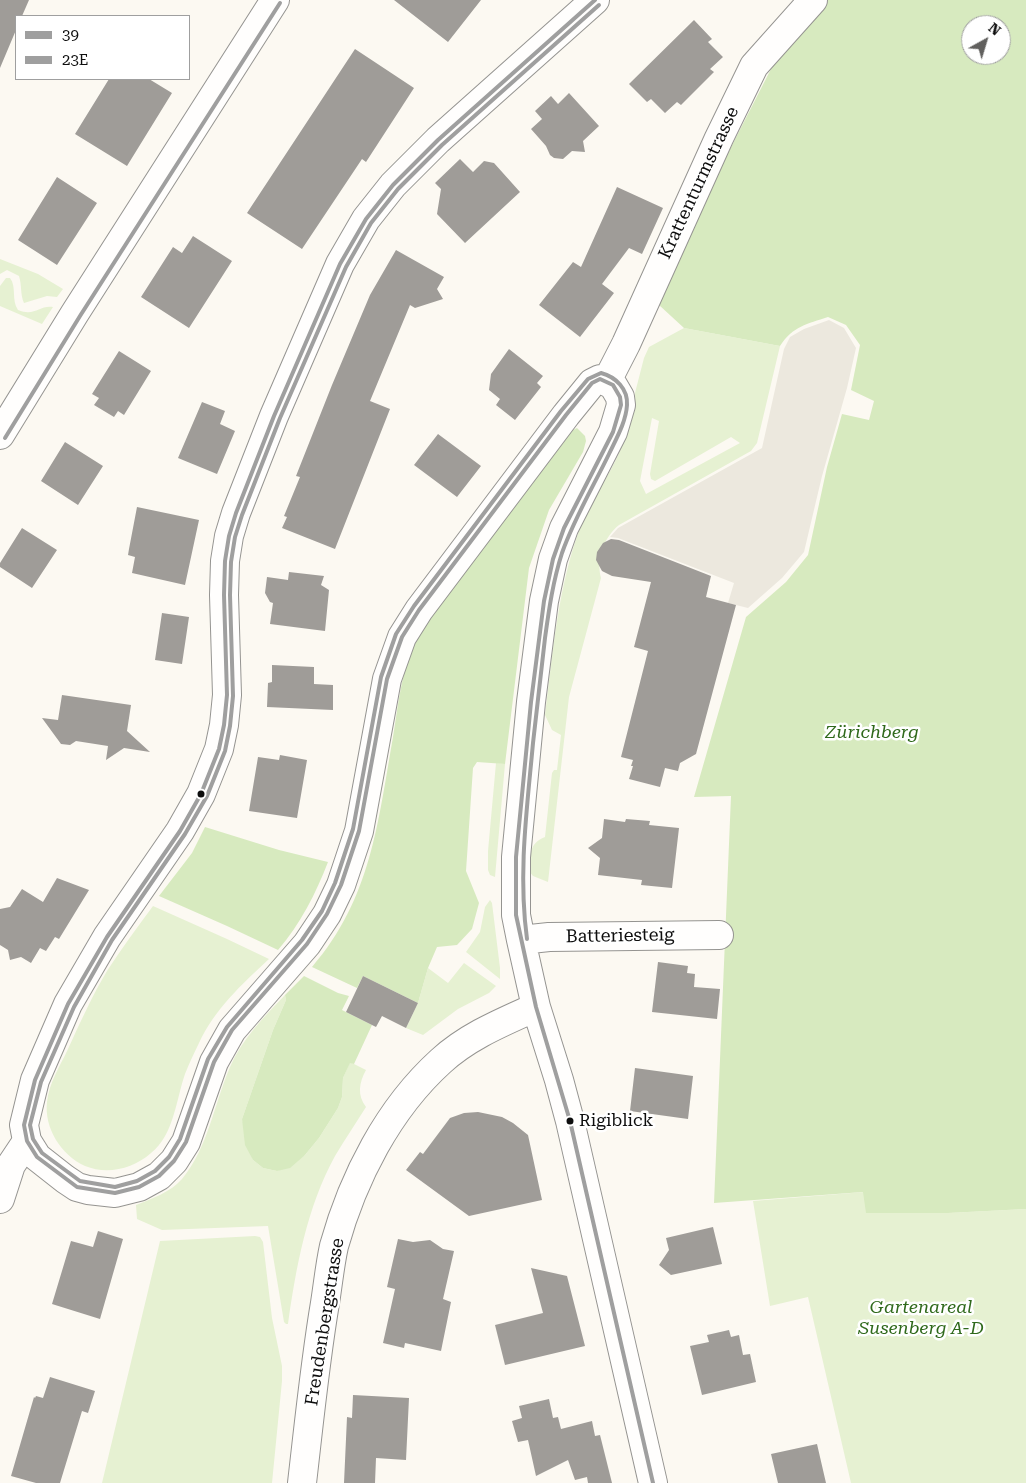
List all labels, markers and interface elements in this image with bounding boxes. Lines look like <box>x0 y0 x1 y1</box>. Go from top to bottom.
legend <box>15 15 190 80</box>
north arrow <box>961 15 1011 65</box>
text: N <box>986 20 1004 39</box>
text: 39 <box>62 26 79 44</box>
text: 23E <box>62 51 88 69</box>
street label: Krattenturmstrasse <box>654 103 744 263</box>
park label: Zürichberg <box>825 722 919 744</box>
unlabelled marker <box>196 789 206 799</box>
street label: Batteriesteig <box>565 924 675 948</box>
place label: Rigiblick <box>579 1111 653 1131</box>
marker: Rigiblick <box>565 1116 575 1126</box>
street label: Freudenbergstrasse <box>301 1237 349 1407</box>
park label: Gartenareal Susenberg A-D <box>858 1297 984 1340</box>

